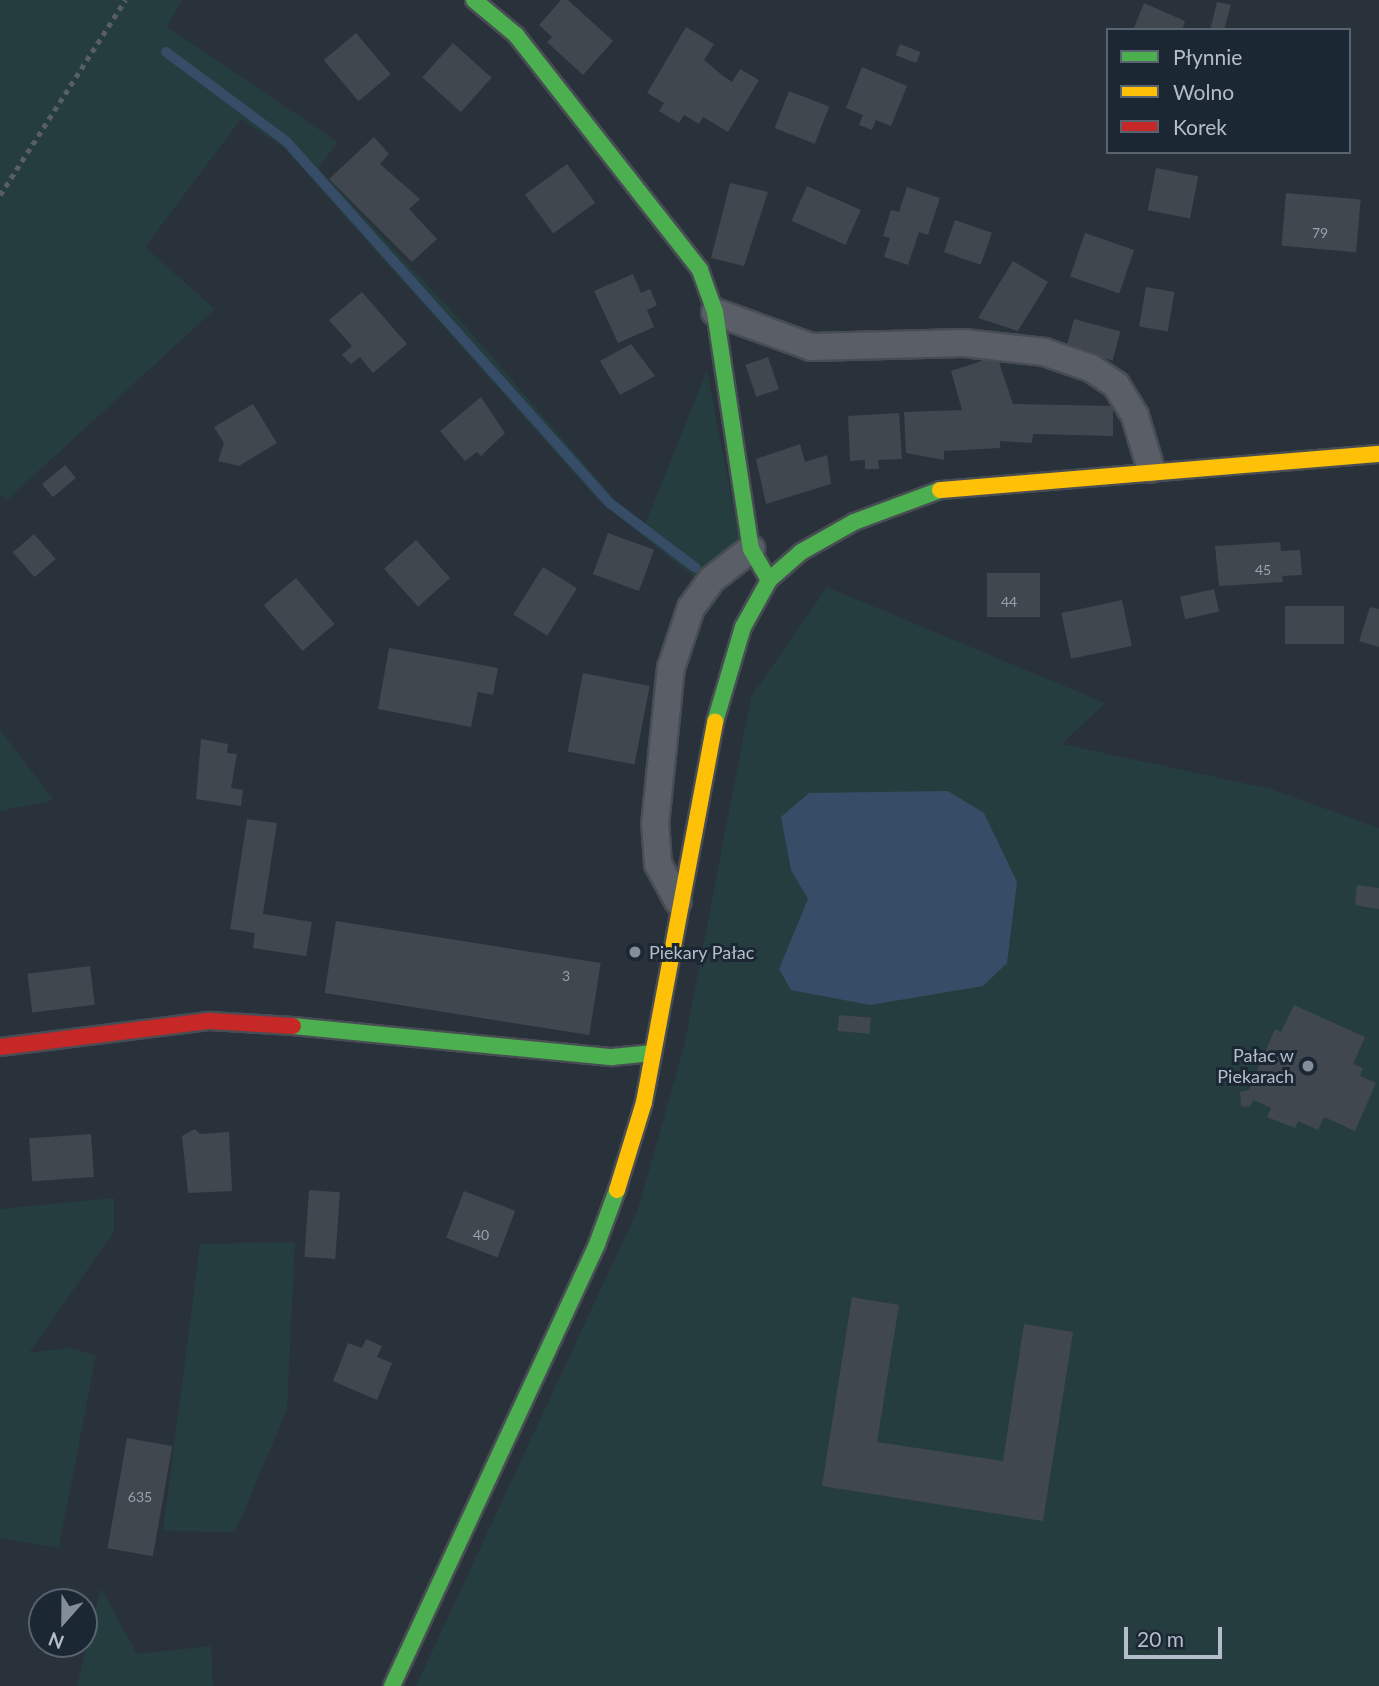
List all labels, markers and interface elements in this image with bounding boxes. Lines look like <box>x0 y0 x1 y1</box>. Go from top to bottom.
legend <box>1106 28 1351 154</box>
text: Płynnie <box>1173 44 1242 69</box>
text: Wolno <box>1173 79 1234 104</box>
text: Korek <box>1173 114 1227 139</box>
house number: 79 <box>1312 225 1328 241</box>
house number: 45 <box>1255 562 1271 578</box>
house number: 44 <box>1001 594 1017 610</box>
place label: Piekary Pałac <box>649 941 755 963</box>
marker: Piekary Pałac <box>627 944 643 960</box>
house number: 3 <box>562 968 570 984</box>
place label: Pałac w Piekarach <box>1217 1045 1294 1088</box>
marker: Pałac w Piekarach <box>1300 1058 1316 1074</box>
house number: 40 <box>473 1227 489 1243</box>
house number: 635 <box>128 1489 152 1505</box>
north arrow <box>28 1588 98 1658</box>
scale bar <box>1127 1612 1225 1656</box>
text: 20 m <box>1137 1626 1184 1651</box>
text: N <box>45 1628 67 1655</box>

